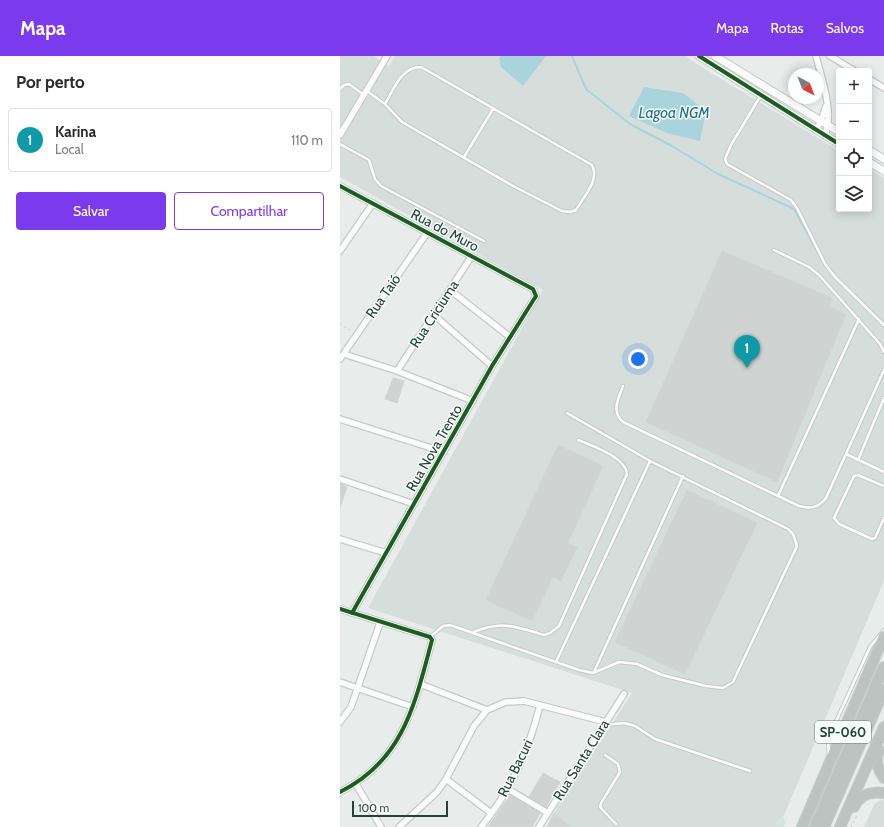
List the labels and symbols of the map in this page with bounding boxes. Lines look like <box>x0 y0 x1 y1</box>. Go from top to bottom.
north arrow <box>788 68 824 104</box>
water label: Lagoa NGM <box>638 104 710 122</box>
street label: Rua do Muro <box>408 205 482 256</box>
street label: Rua Taió <box>361 270 405 321</box>
street label: Rua Criciuma <box>405 277 463 351</box>
pin: 1 <box>734 335 760 368</box>
your location <box>628 349 648 369</box>
street label: Rua Nova Trento <box>402 401 466 495</box>
street label: Rua Santa Clara <box>549 716 613 804</box>
road number: SP-060 <box>815 721 871 743</box>
street label: Rua Bacuri <box>493 736 537 800</box>
scale bar <box>352 799 448 818</box>

